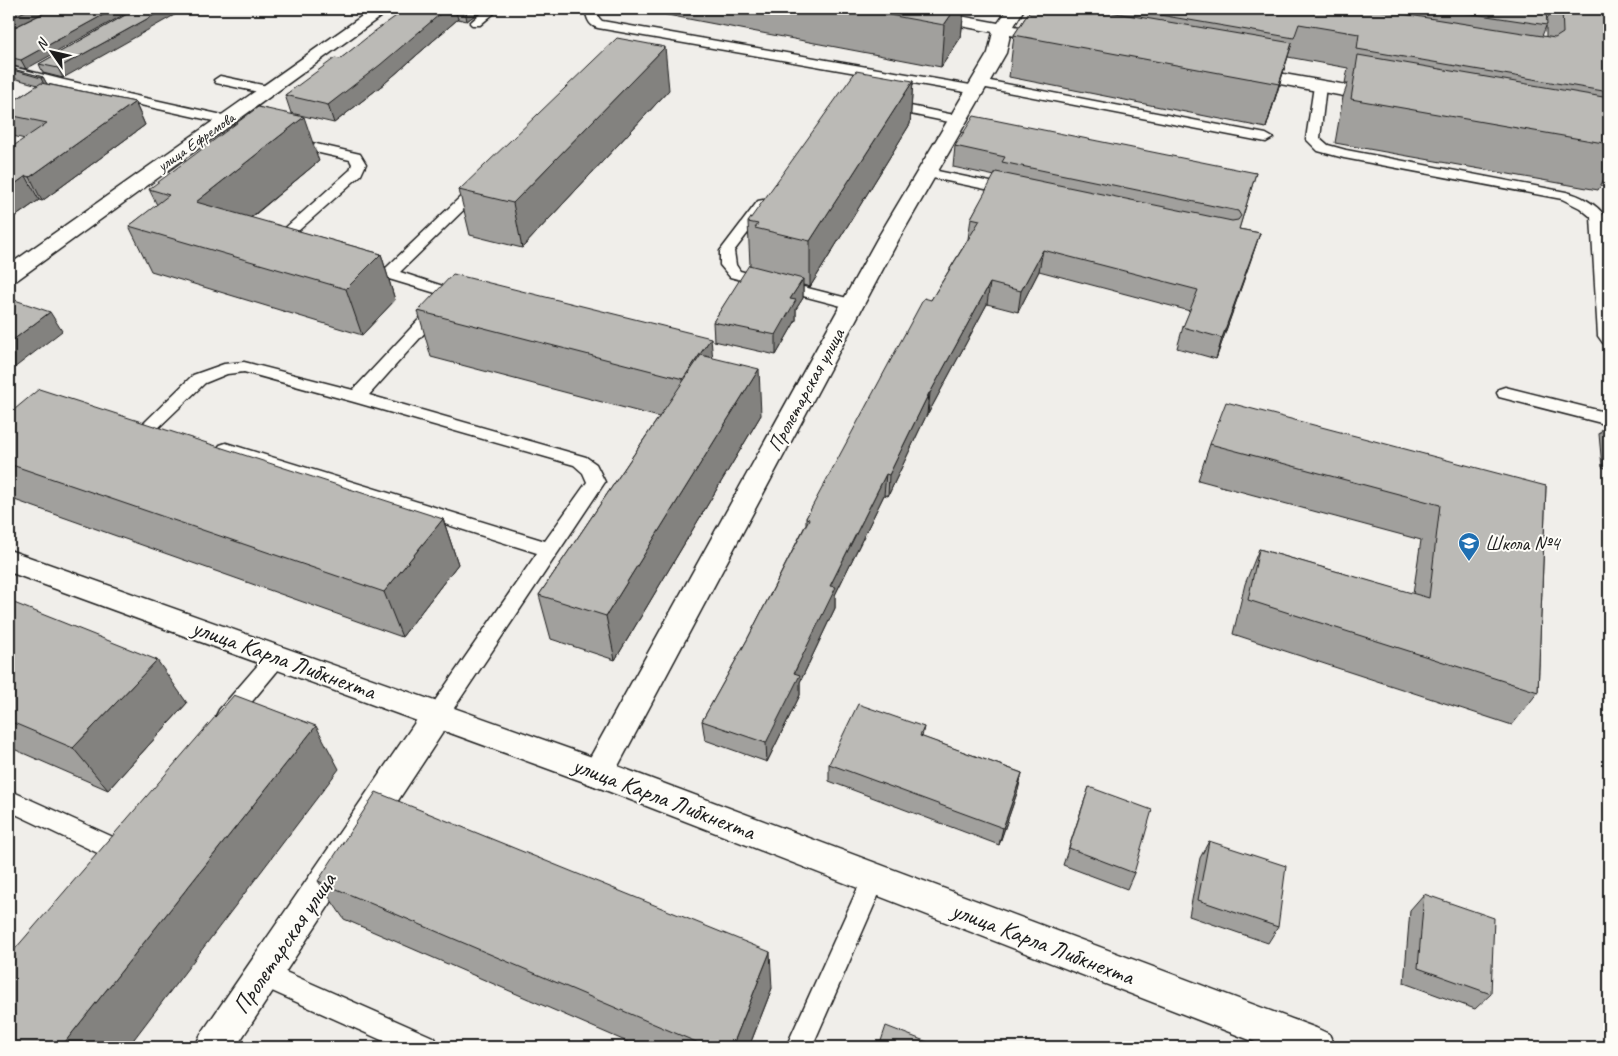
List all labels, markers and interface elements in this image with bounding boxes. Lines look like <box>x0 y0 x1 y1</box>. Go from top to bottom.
north arrow <box>28 28 78 78</box>
text: N <box>32 35 52 53</box>
street label: улица Ефремова <box>152 107 240 177</box>
street label: Пролетарская улица <box>762 322 851 456</box>
school or university icon: Школа №4 <box>1457 531 1481 562</box>
place label: Школа №4 <box>1485 531 1561 556</box>
street label: улица Карла Либкнехта <box>186 611 381 707</box>
street label: улица Карла Либкнехта <box>567 749 761 847</box>
street label: Пролетарская улица <box>226 865 343 1019</box>
street label: улица Карла Либкнехта <box>946 894 1140 992</box>

